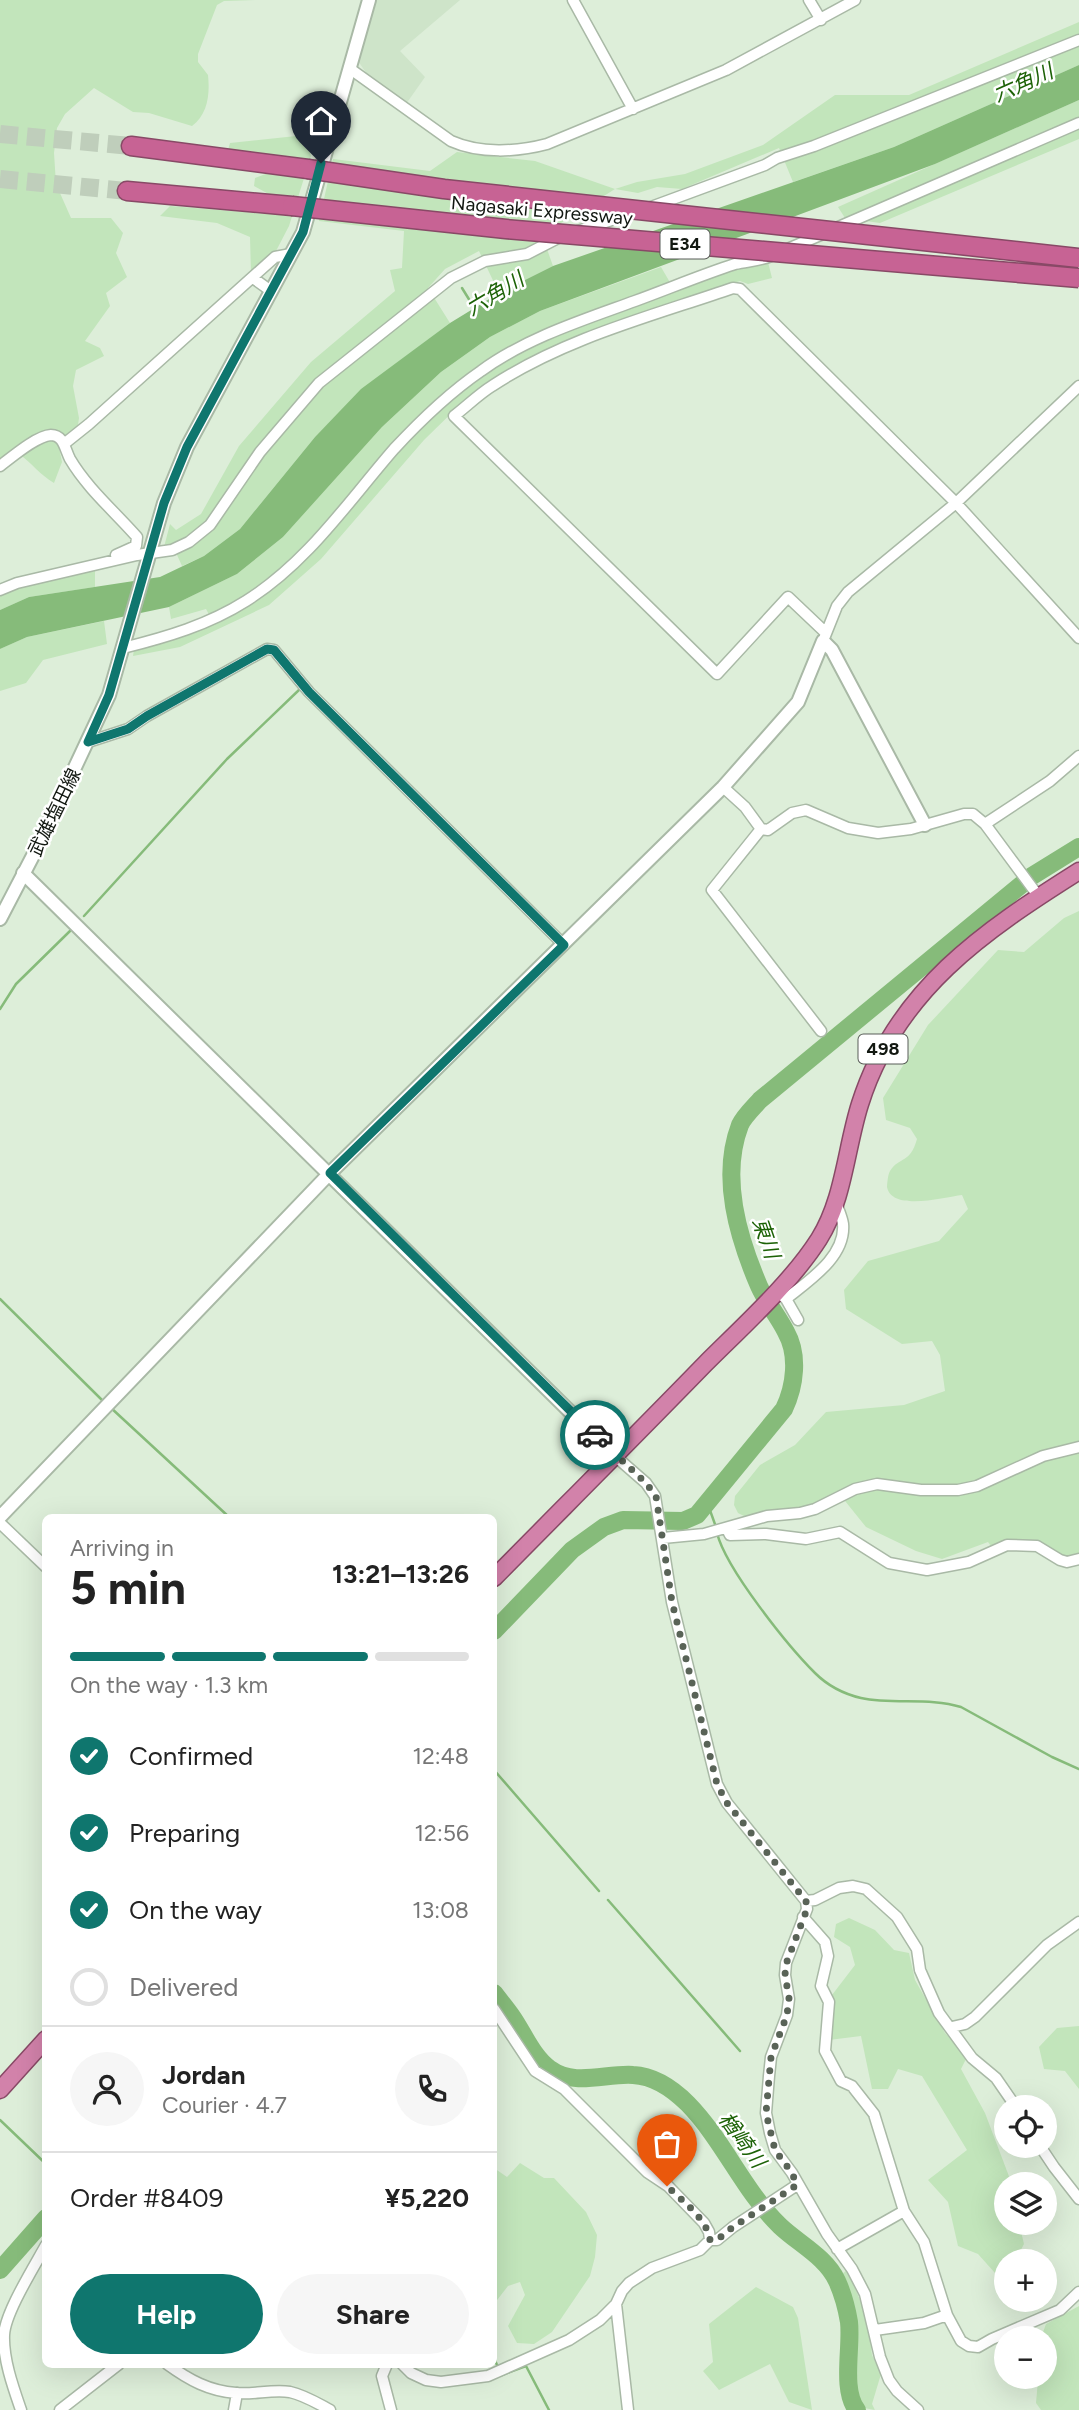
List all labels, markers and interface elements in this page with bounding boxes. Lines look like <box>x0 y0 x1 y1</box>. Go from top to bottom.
water label: 六角川 <box>989 57 1058 107</box>
pin <box>291 91 351 163</box>
icon: home <box>302 102 340 140</box>
street label: Nagasaki Expressway <box>450 191 634 230</box>
road number: E34 <box>660 230 710 258</box>
water label: 六角川 <box>461 266 530 321</box>
street label: 武雄塩田線 <box>23 764 86 860</box>
road number: 498 <box>858 1034 908 1064</box>
water label: 東川 <box>748 1214 786 1264</box>
courier <box>560 1400 630 1470</box>
icon: car <box>576 1416 614 1454</box>
text: Arriving in <box>70 1534 174 1562</box>
text: 13:21–13:26 <box>332 1558 469 1590</box>
text: 5 min <box>70 1560 186 1616</box>
text: On the way · 1.3 km <box>70 1671 268 1699</box>
icon: check <box>70 1737 108 1775</box>
text: Confirmed <box>129 1740 253 1772</box>
text: 12:48 <box>412 1742 469 1770</box>
icon: check <box>70 1814 108 1852</box>
text: Preparing <box>129 1817 240 1849</box>
text: 12:56 <box>415 1819 469 1847</box>
icon: check <box>70 1891 108 1929</box>
text: On the way <box>129 1894 262 1926</box>
text: 13:08 <box>412 1896 469 1924</box>
text: Delivered <box>129 1971 238 2003</box>
button: person <box>70 2052 144 2126</box>
button: phone <box>395 2052 469 2126</box>
text: Jordan <box>162 2059 245 2091</box>
text: Courier · 4.7 <box>162 2091 287 2119</box>
map controls <box>994 2095 1057 2389</box>
button: locate <box>994 2095 1057 2158</box>
water label: 楢崎川 <box>714 2107 772 2174</box>
pin <box>637 2114 697 2186</box>
icon: bag <box>648 2125 686 2163</box>
button: layers <box>994 2172 1057 2235</box>
text: Order #8409 <box>70 2182 223 2214</box>
text: ¥5,220 <box>385 2182 469 2214</box>
button: + <box>994 2249 1057 2312</box>
button: Help <box>70 2274 263 2354</box>
button: Share <box>277 2274 469 2354</box>
button: − <box>994 2326 1057 2389</box>

